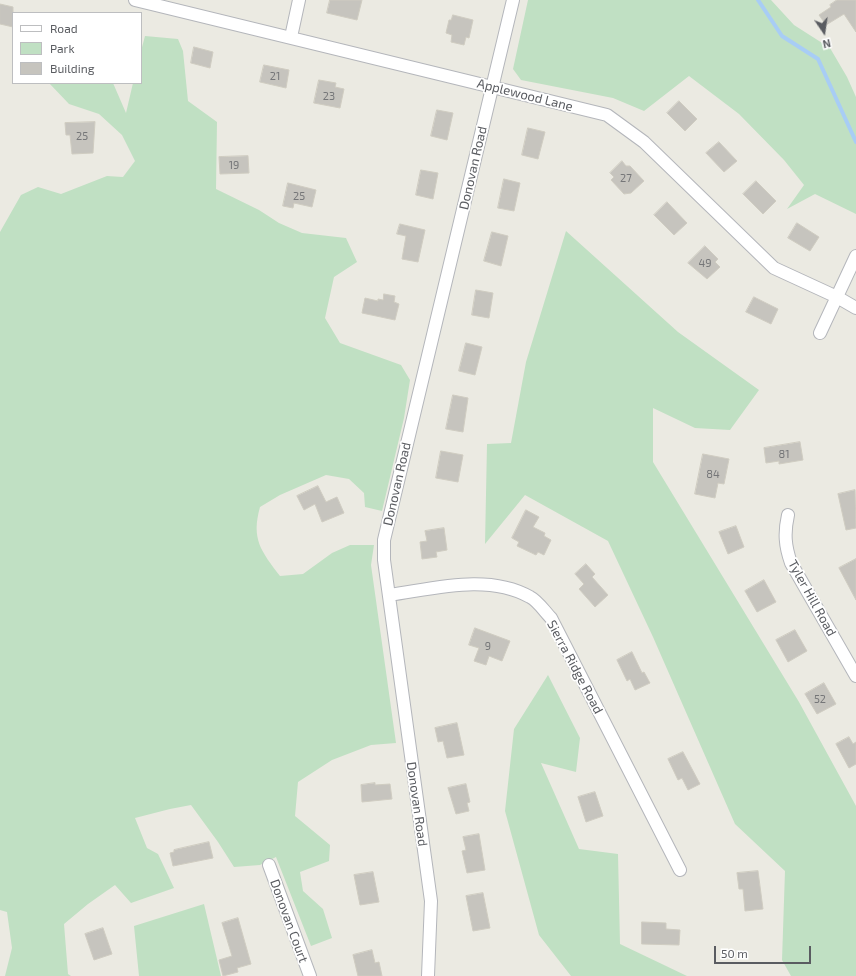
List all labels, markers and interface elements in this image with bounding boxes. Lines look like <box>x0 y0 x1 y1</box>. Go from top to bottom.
legend <box>12 12 142 84</box>
north arrow <box>804 12 844 52</box>
text: Road <box>50 21 78 35</box>
text: N <box>821 37 832 51</box>
text: Park <box>50 41 75 55</box>
text: Building <box>50 61 94 75</box>
house number: 21 <box>270 69 280 83</box>
street label: Applewood Lane <box>475 76 575 114</box>
house number: 23 <box>323 89 335 103</box>
street label: Donovan Road <box>456 125 490 211</box>
house number: 25 <box>76 129 88 143</box>
house number: 19 <box>229 158 239 172</box>
house number: 27 <box>620 171 632 185</box>
house number: 25 <box>293 189 305 203</box>
house number: 49 <box>698 256 712 270</box>
street label: Donovan Road <box>380 441 414 527</box>
house number: 81 <box>778 447 790 461</box>
house number: 84 <box>706 467 720 481</box>
street label: Tyler Hill Road <box>785 557 839 639</box>
street label: Sierra Ridge Road <box>544 618 606 716</box>
house number: 9 <box>485 639 491 653</box>
house number: 52 <box>814 692 826 706</box>
street label: Donovan Road <box>403 761 431 847</box>
street label: Donovan Court <box>267 877 311 965</box>
scale bar <box>716 938 813 964</box>
text: 50 m <box>721 946 748 960</box>

